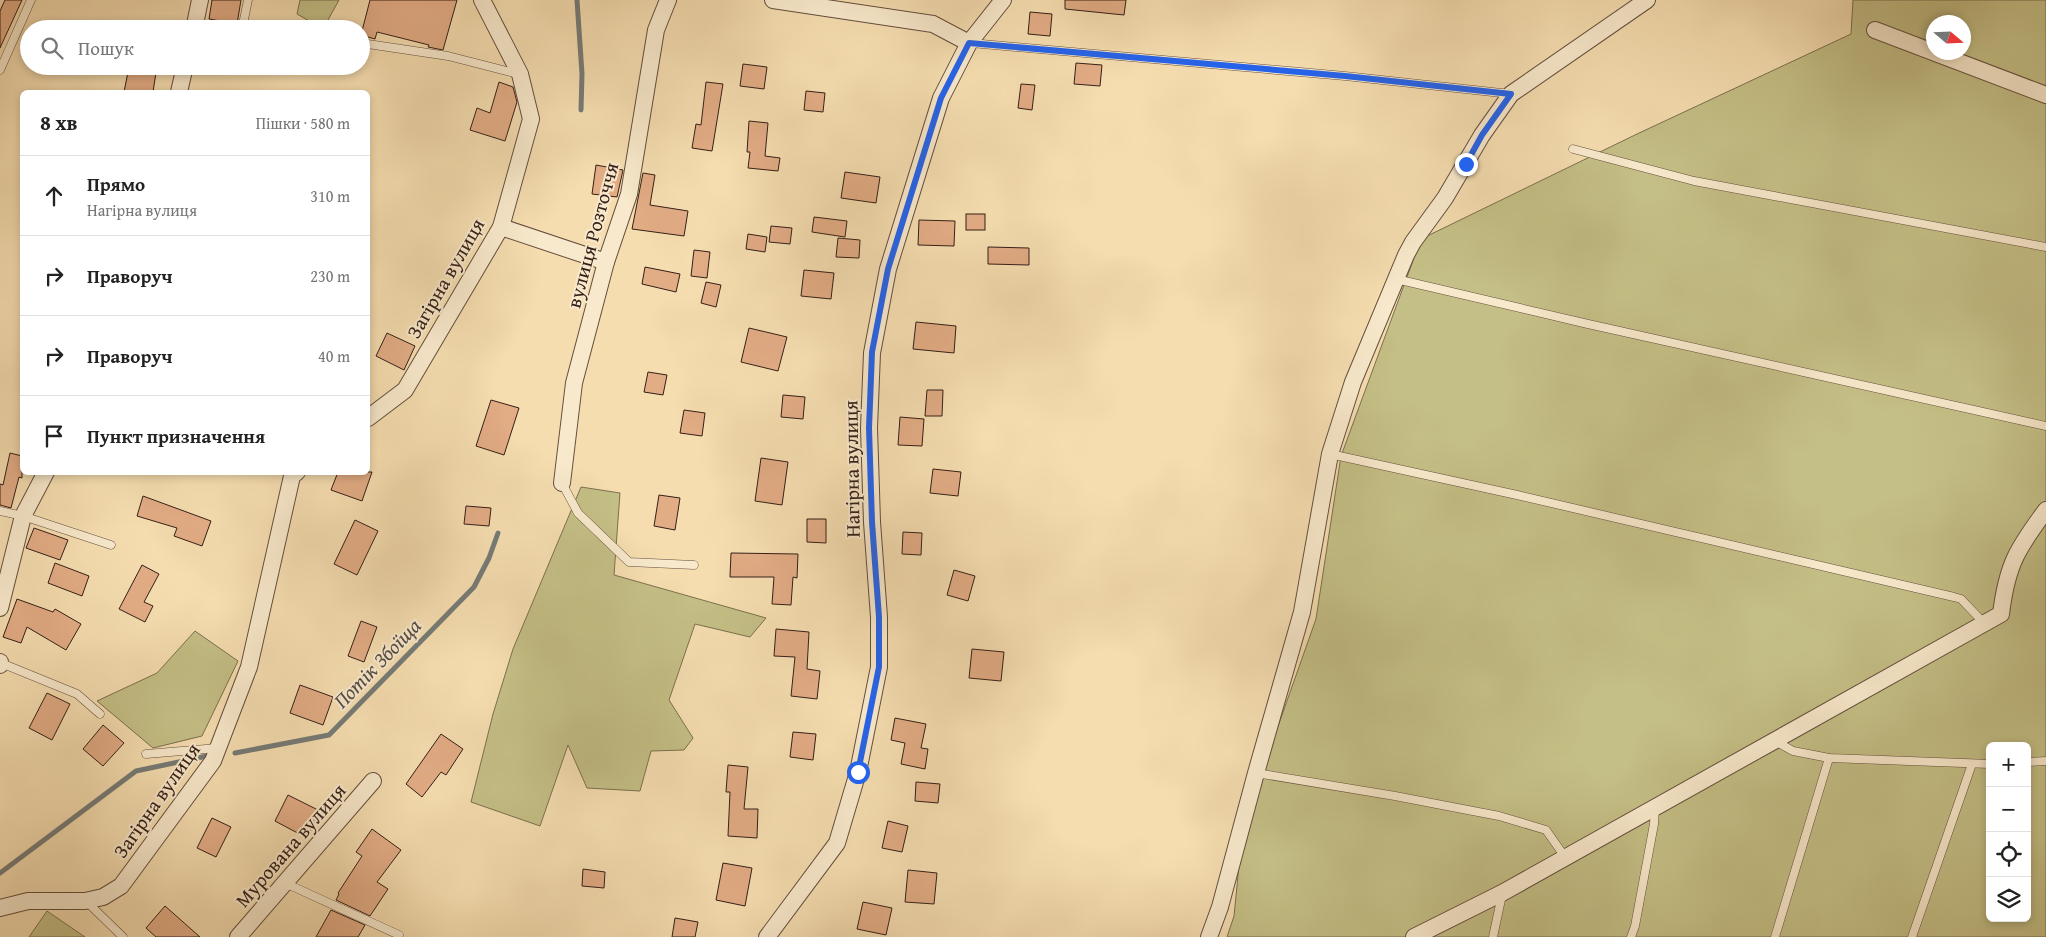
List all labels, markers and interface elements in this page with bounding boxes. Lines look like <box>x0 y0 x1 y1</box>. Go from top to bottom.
north arrow <box>1926 15 1971 60</box>
search box <box>20 20 370 75</box>
icon: search <box>38 34 66 62</box>
text: Пошук <box>78 34 134 62</box>
text: 8 хв <box>40 107 78 138</box>
text: Пішки · 580 m <box>256 111 350 135</box>
route end <box>1455 153 1478 176</box>
street label: вулиця Розточчя <box>559 159 625 311</box>
text: Прямо <box>87 170 145 198</box>
icon: ahead <box>40 182 68 210</box>
text: 310 m <box>310 184 350 208</box>
text: Нагірна вулиця <box>87 198 197 222</box>
street label: Загірна вулиця <box>399 212 491 344</box>
icon: right <box>40 262 68 290</box>
text: Праворуч <box>87 262 172 290</box>
text: 230 m <box>310 264 350 288</box>
icon: right <box>40 342 68 370</box>
text: Праворуч <box>87 342 172 370</box>
text: 40 m <box>318 344 350 368</box>
street label: Нагірна вулиця <box>835 400 867 538</box>
icon: arrive <box>40 422 68 450</box>
text: Пункт призначення <box>87 422 265 450</box>
water label: Потік Збоїща <box>326 611 428 715</box>
street label: Загірна вулиця <box>106 737 206 863</box>
map controls <box>1986 742 2031 922</box>
button: + <box>1986 742 2031 787</box>
route start <box>847 761 870 784</box>
street label: Мурована вулиця <box>228 777 352 913</box>
button: − <box>1986 787 2031 832</box>
button: locate <box>1986 832 2031 877</box>
button: layers <box>1986 877 2031 922</box>

